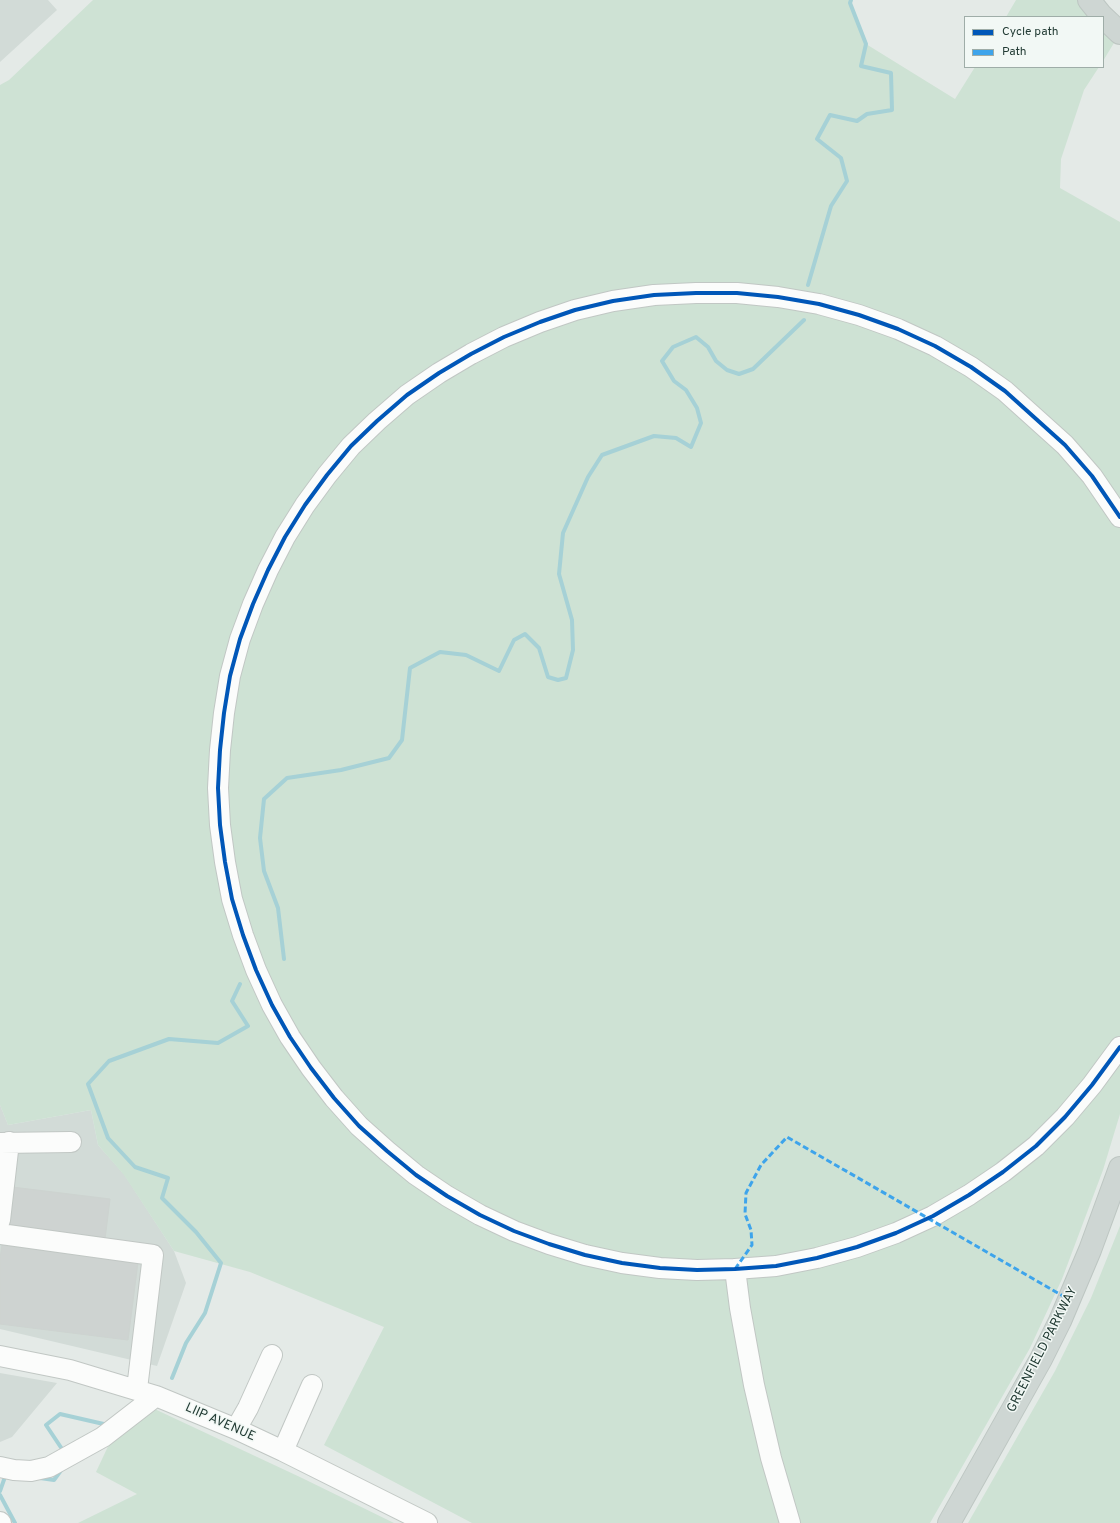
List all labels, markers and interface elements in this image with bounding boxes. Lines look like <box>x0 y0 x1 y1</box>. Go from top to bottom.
legend <box>964 16 1104 68</box>
text: Cycle path <box>1002 24 1059 40</box>
text: Path <box>1002 44 1027 60</box>
street label: GREENFIELD PARKWAY <box>1005 1285 1081 1415</box>
street label: LIIP AVENUE <box>182 1401 258 1445</box>

